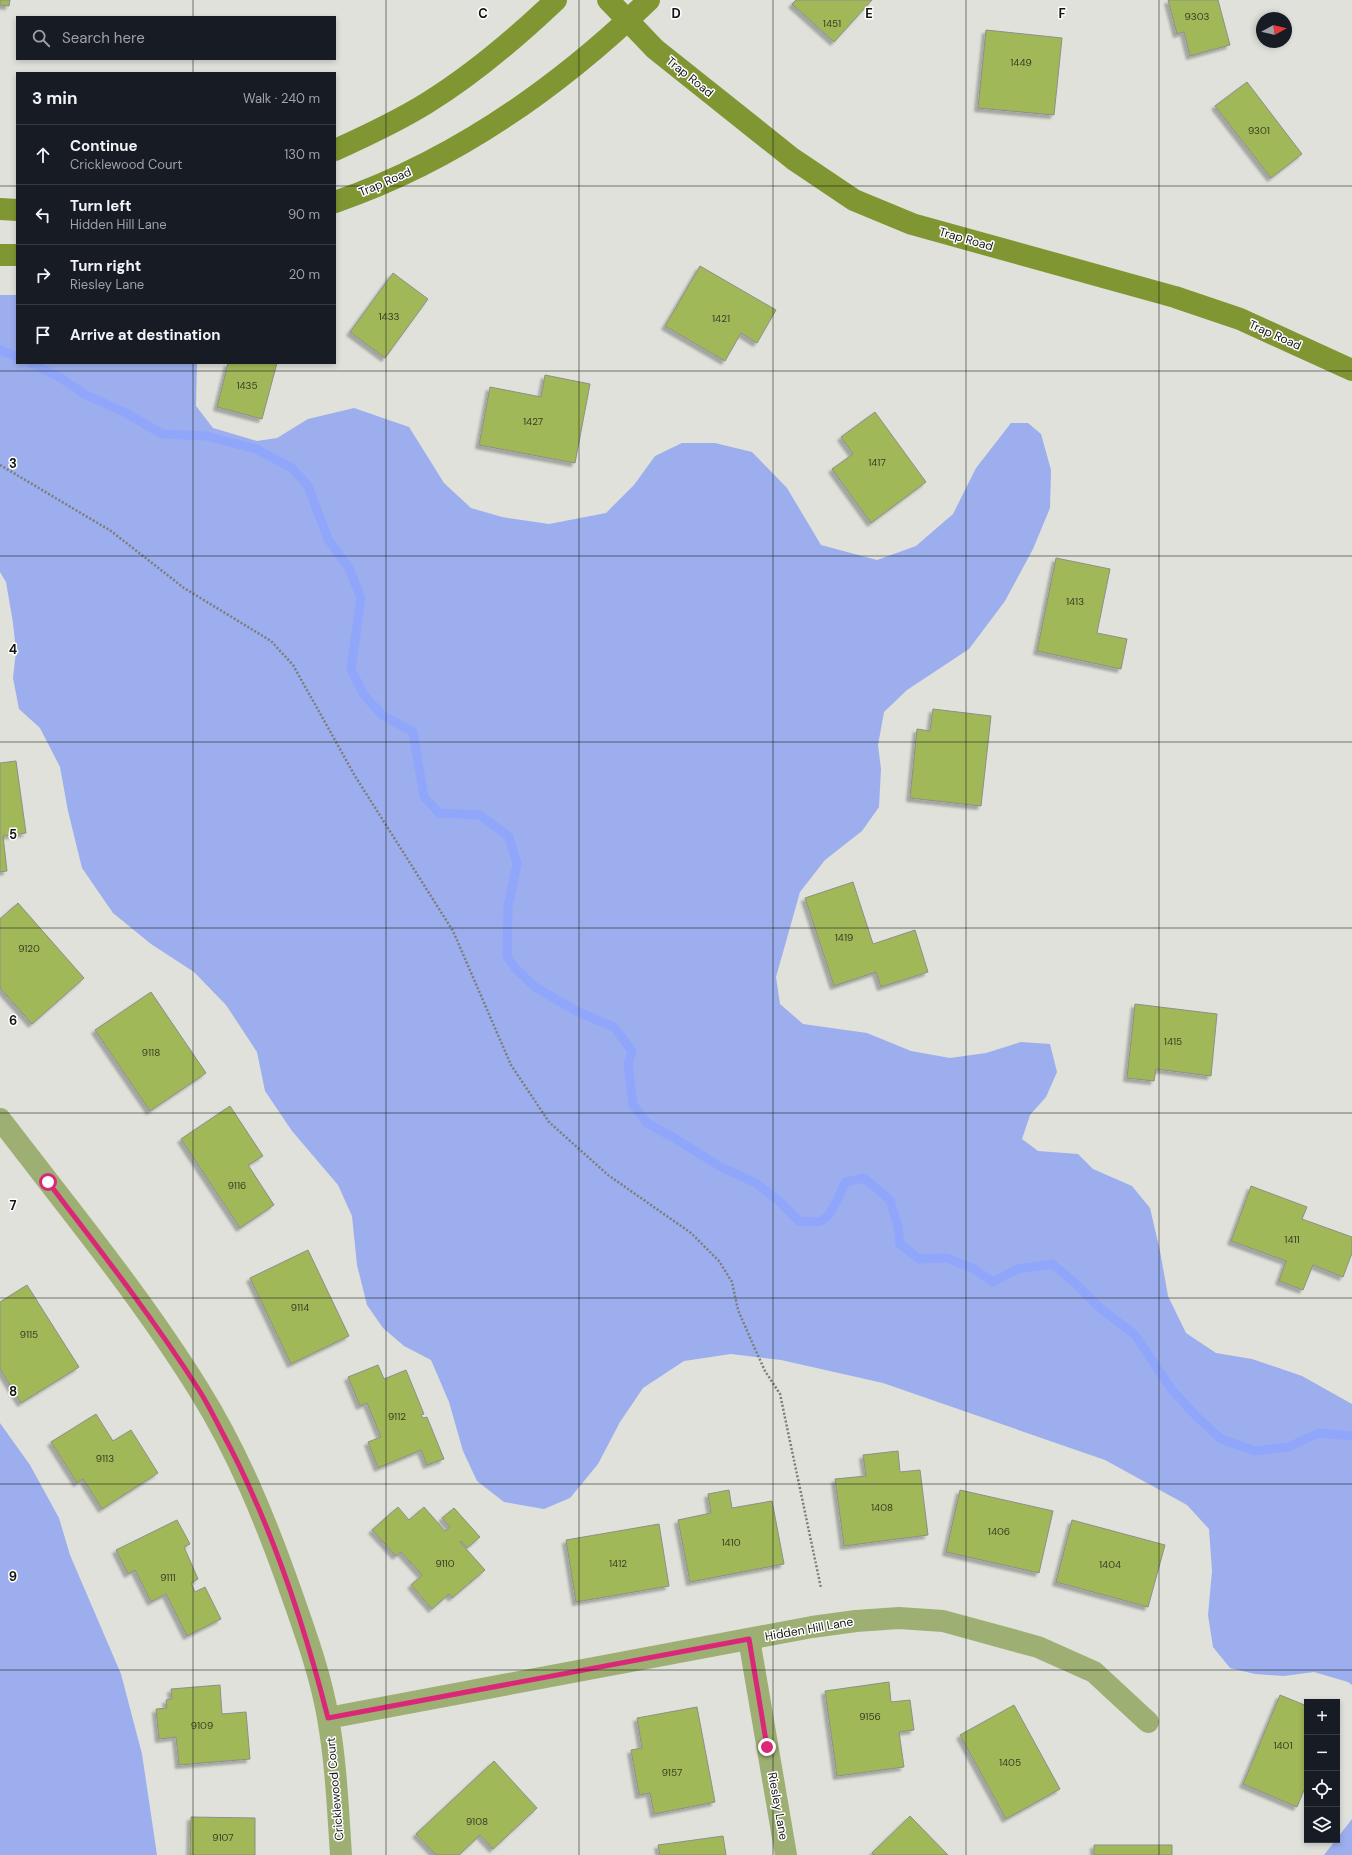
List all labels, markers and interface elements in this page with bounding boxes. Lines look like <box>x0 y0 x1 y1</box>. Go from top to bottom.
text: C <box>478 5 488 22</box>
text: D <box>671 5 681 22</box>
text: E <box>865 5 873 22</box>
text: F <box>1058 5 1066 22</box>
house number: 9303 <box>1185 10 1209 23</box>
north arrow <box>1256 12 1292 48</box>
search box <box>16 16 336 60</box>
house number: 1451 <box>823 17 841 30</box>
icon: search <box>30 27 52 49</box>
text: Search here <box>62 28 145 48</box>
street label: Trap Road <box>663 53 717 101</box>
house number: 1449 <box>1010 56 1032 69</box>
text: 3 min <box>32 87 77 109</box>
text: Walk · 240 m <box>243 90 320 107</box>
house number: 9301 <box>1248 124 1270 137</box>
text: Continue <box>70 136 138 156</box>
icon: ahead <box>32 144 54 166</box>
text: 130 m <box>284 146 320 163</box>
text: Cricklewood Court <box>70 156 182 173</box>
street label: Trap Road <box>356 164 414 200</box>
text: Turn left <box>70 196 131 216</box>
icon: left <box>32 204 54 226</box>
text: 90 m <box>288 206 320 223</box>
text: Hidden Hill Lane <box>70 216 167 233</box>
street label: Trap Road <box>937 224 995 254</box>
text: Turn right <box>70 256 141 276</box>
icon: right <box>32 264 54 286</box>
text: 20 m <box>289 266 320 283</box>
text: Riesley Lane <box>70 276 144 293</box>
house number: 1433 <box>378 310 400 323</box>
house number: 1421 <box>712 312 730 325</box>
street label: Trap Road <box>1246 316 1304 354</box>
icon: arrive <box>32 324 54 346</box>
text: Arrive at destination <box>70 325 221 345</box>
house number: 1435 <box>236 379 258 392</box>
house number: 1427 <box>523 415 543 428</box>
text: 3 <box>9 455 17 472</box>
house number: 1417 <box>868 456 886 469</box>
house number: 1413 <box>1066 595 1084 608</box>
text: 4 <box>9 641 17 658</box>
text: 5 <box>9 826 17 843</box>
house number: 1419 <box>835 931 853 944</box>
house number: 9120 <box>18 942 40 955</box>
text: 6 <box>9 1012 17 1029</box>
house number: 1415 <box>1164 1035 1182 1048</box>
house number: 9118 <box>142 1046 160 1059</box>
route start <box>39 1173 57 1191</box>
house number: 9116 <box>228 1179 246 1192</box>
text: 7 <box>10 1197 17 1214</box>
house number: 1411 <box>1284 1233 1300 1246</box>
house number: 9114 <box>291 1301 309 1314</box>
house number: 9115 <box>20 1328 38 1341</box>
text: 8 <box>9 1383 17 1400</box>
house number: 9112 <box>388 1410 406 1423</box>
house number: 9113 <box>96 1452 114 1465</box>
house number: 1408 <box>871 1501 893 1514</box>
house number: 1406 <box>988 1525 1010 1538</box>
house number: 1410 <box>721 1536 741 1549</box>
house number: 9110 <box>435 1557 455 1570</box>
house number: 1412 <box>609 1557 627 1570</box>
house number: 1404 <box>1099 1558 1121 1571</box>
text: 9 <box>9 1568 17 1585</box>
house number: 9111 <box>160 1571 176 1584</box>
street label: Hidden Hill Lane <box>764 1613 854 1645</box>
map controls <box>1304 1699 1340 1843</box>
button: + <box>1304 1699 1340 1735</box>
house number: 9156 <box>859 1710 881 1723</box>
house number: 9109 <box>191 1719 213 1732</box>
button: − <box>1304 1735 1340 1771</box>
street label: Cricklewood Court <box>322 1736 347 1841</box>
route end <box>758 1738 776 1756</box>
house number: 1401 <box>1273 1739 1293 1752</box>
house number: 1405 <box>999 1756 1021 1769</box>
house number: 9157 <box>662 1766 682 1779</box>
street label: Riesley Lane <box>764 1771 792 1841</box>
button: locate <box>1304 1771 1340 1807</box>
button: layers <box>1304 1807 1340 1843</box>
house number: 9108 <box>466 1815 488 1828</box>
house number: 9107 <box>212 1831 234 1844</box>

